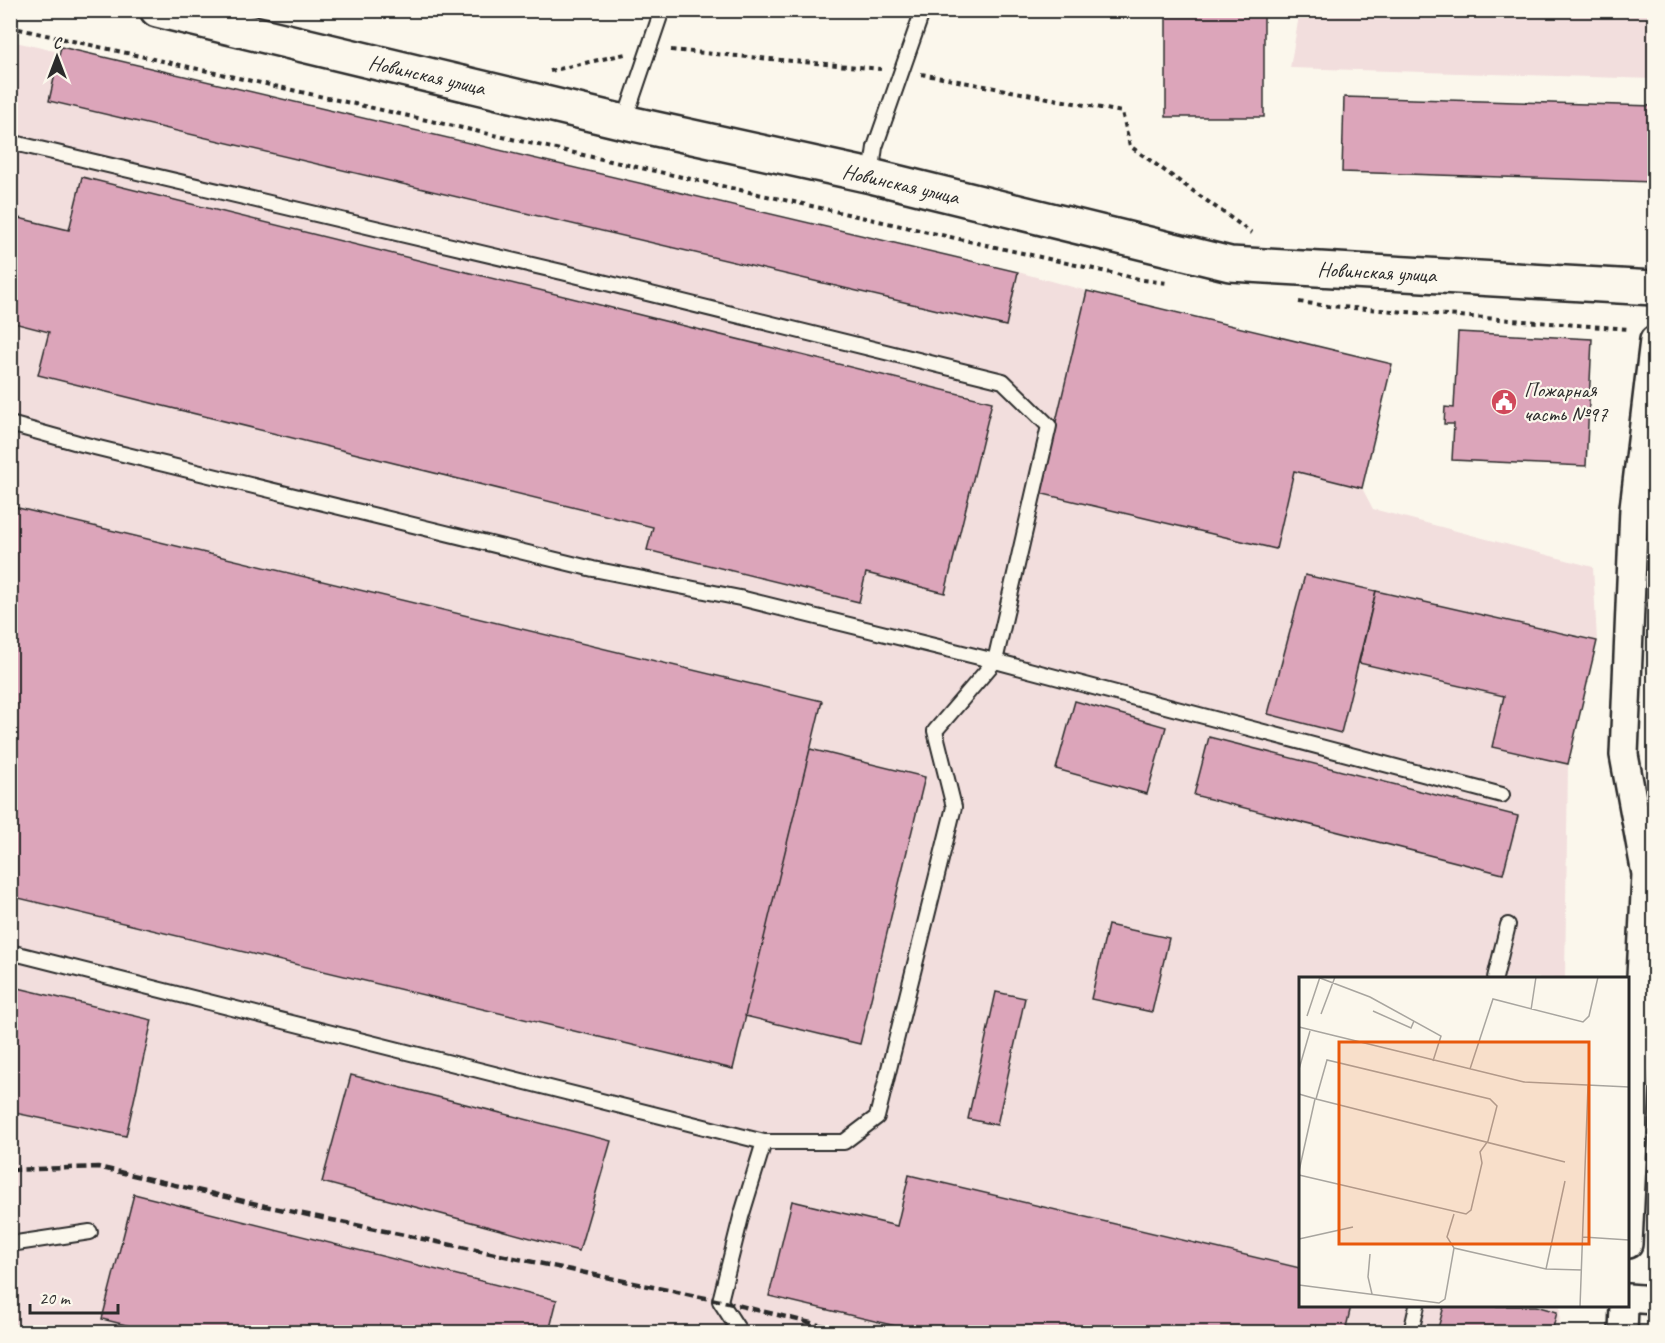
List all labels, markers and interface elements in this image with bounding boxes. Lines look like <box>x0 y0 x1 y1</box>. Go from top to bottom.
north arrow <box>27 27 87 87</box>
text: С <box>53 33 63 53</box>
street label: Новинская улица <box>366 49 490 101</box>
street label: Новинская улица <box>840 158 964 210</box>
street label: Новинская улица <box>1317 256 1439 288</box>
place label: Пожарная часть №97 <box>1524 377 1609 427</box>
public building icon: Пожарная часть №97 <box>1489 387 1519 417</box>
inset map <box>1299 977 1629 1307</box>
scale bar <box>30 1277 118 1315</box>
text: 20 m <box>39 1287 72 1309</box>

